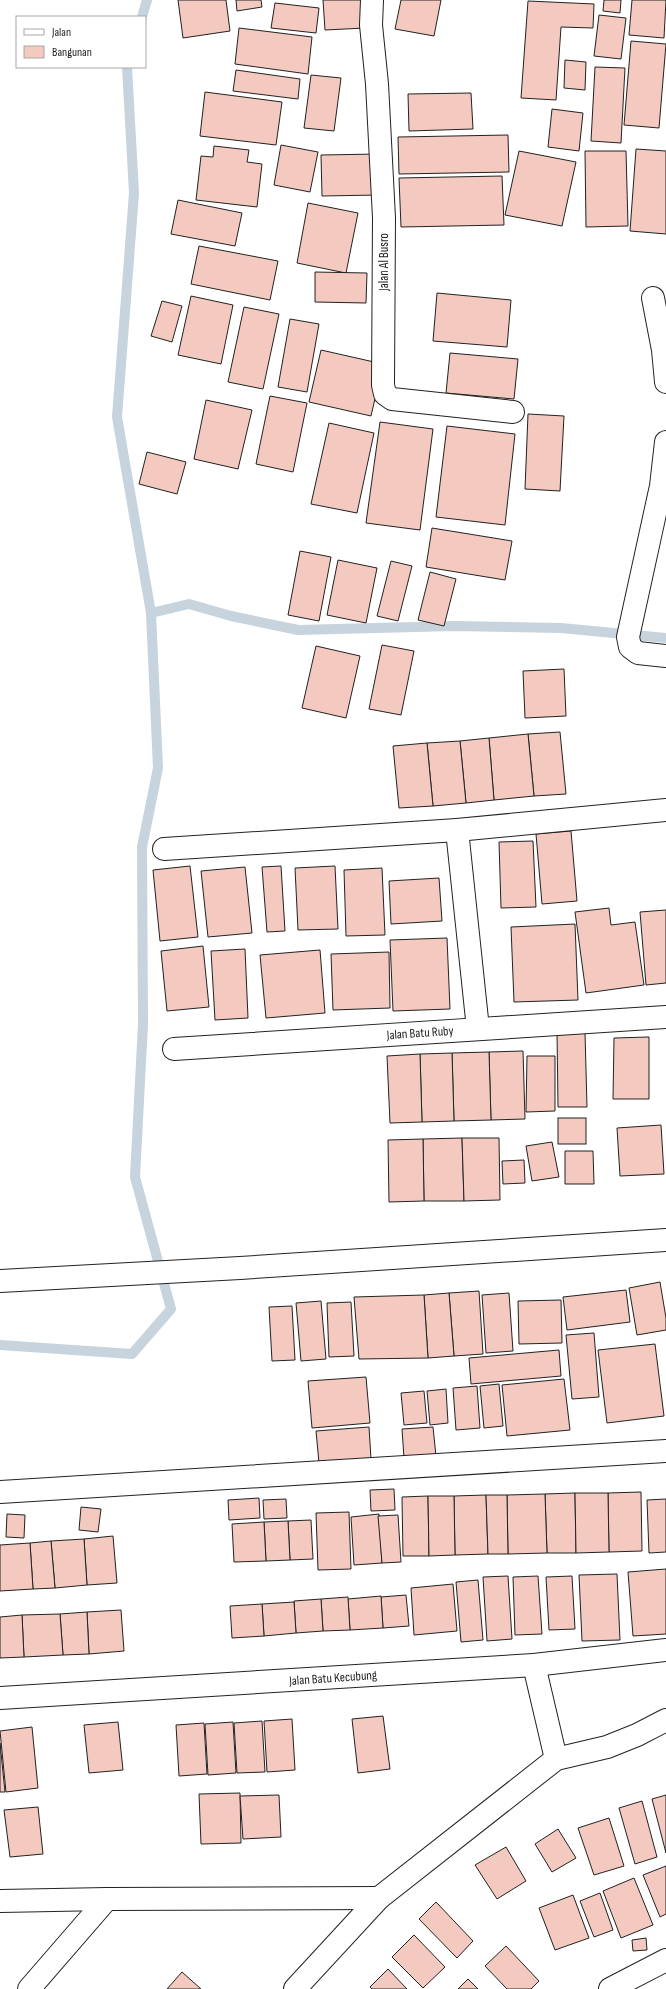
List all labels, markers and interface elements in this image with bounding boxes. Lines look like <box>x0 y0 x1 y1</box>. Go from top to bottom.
legend <box>16 16 146 68</box>
text: Jalan <box>51 25 71 40</box>
text: Bangunan <box>52 45 92 60</box>
street label: Jalan Al Busro <box>376 233 392 292</box>
street label: Jalan Batu Ruby <box>385 1023 454 1043</box>
street label: Jalan Batu Kecubung <box>288 1667 378 1689</box>

